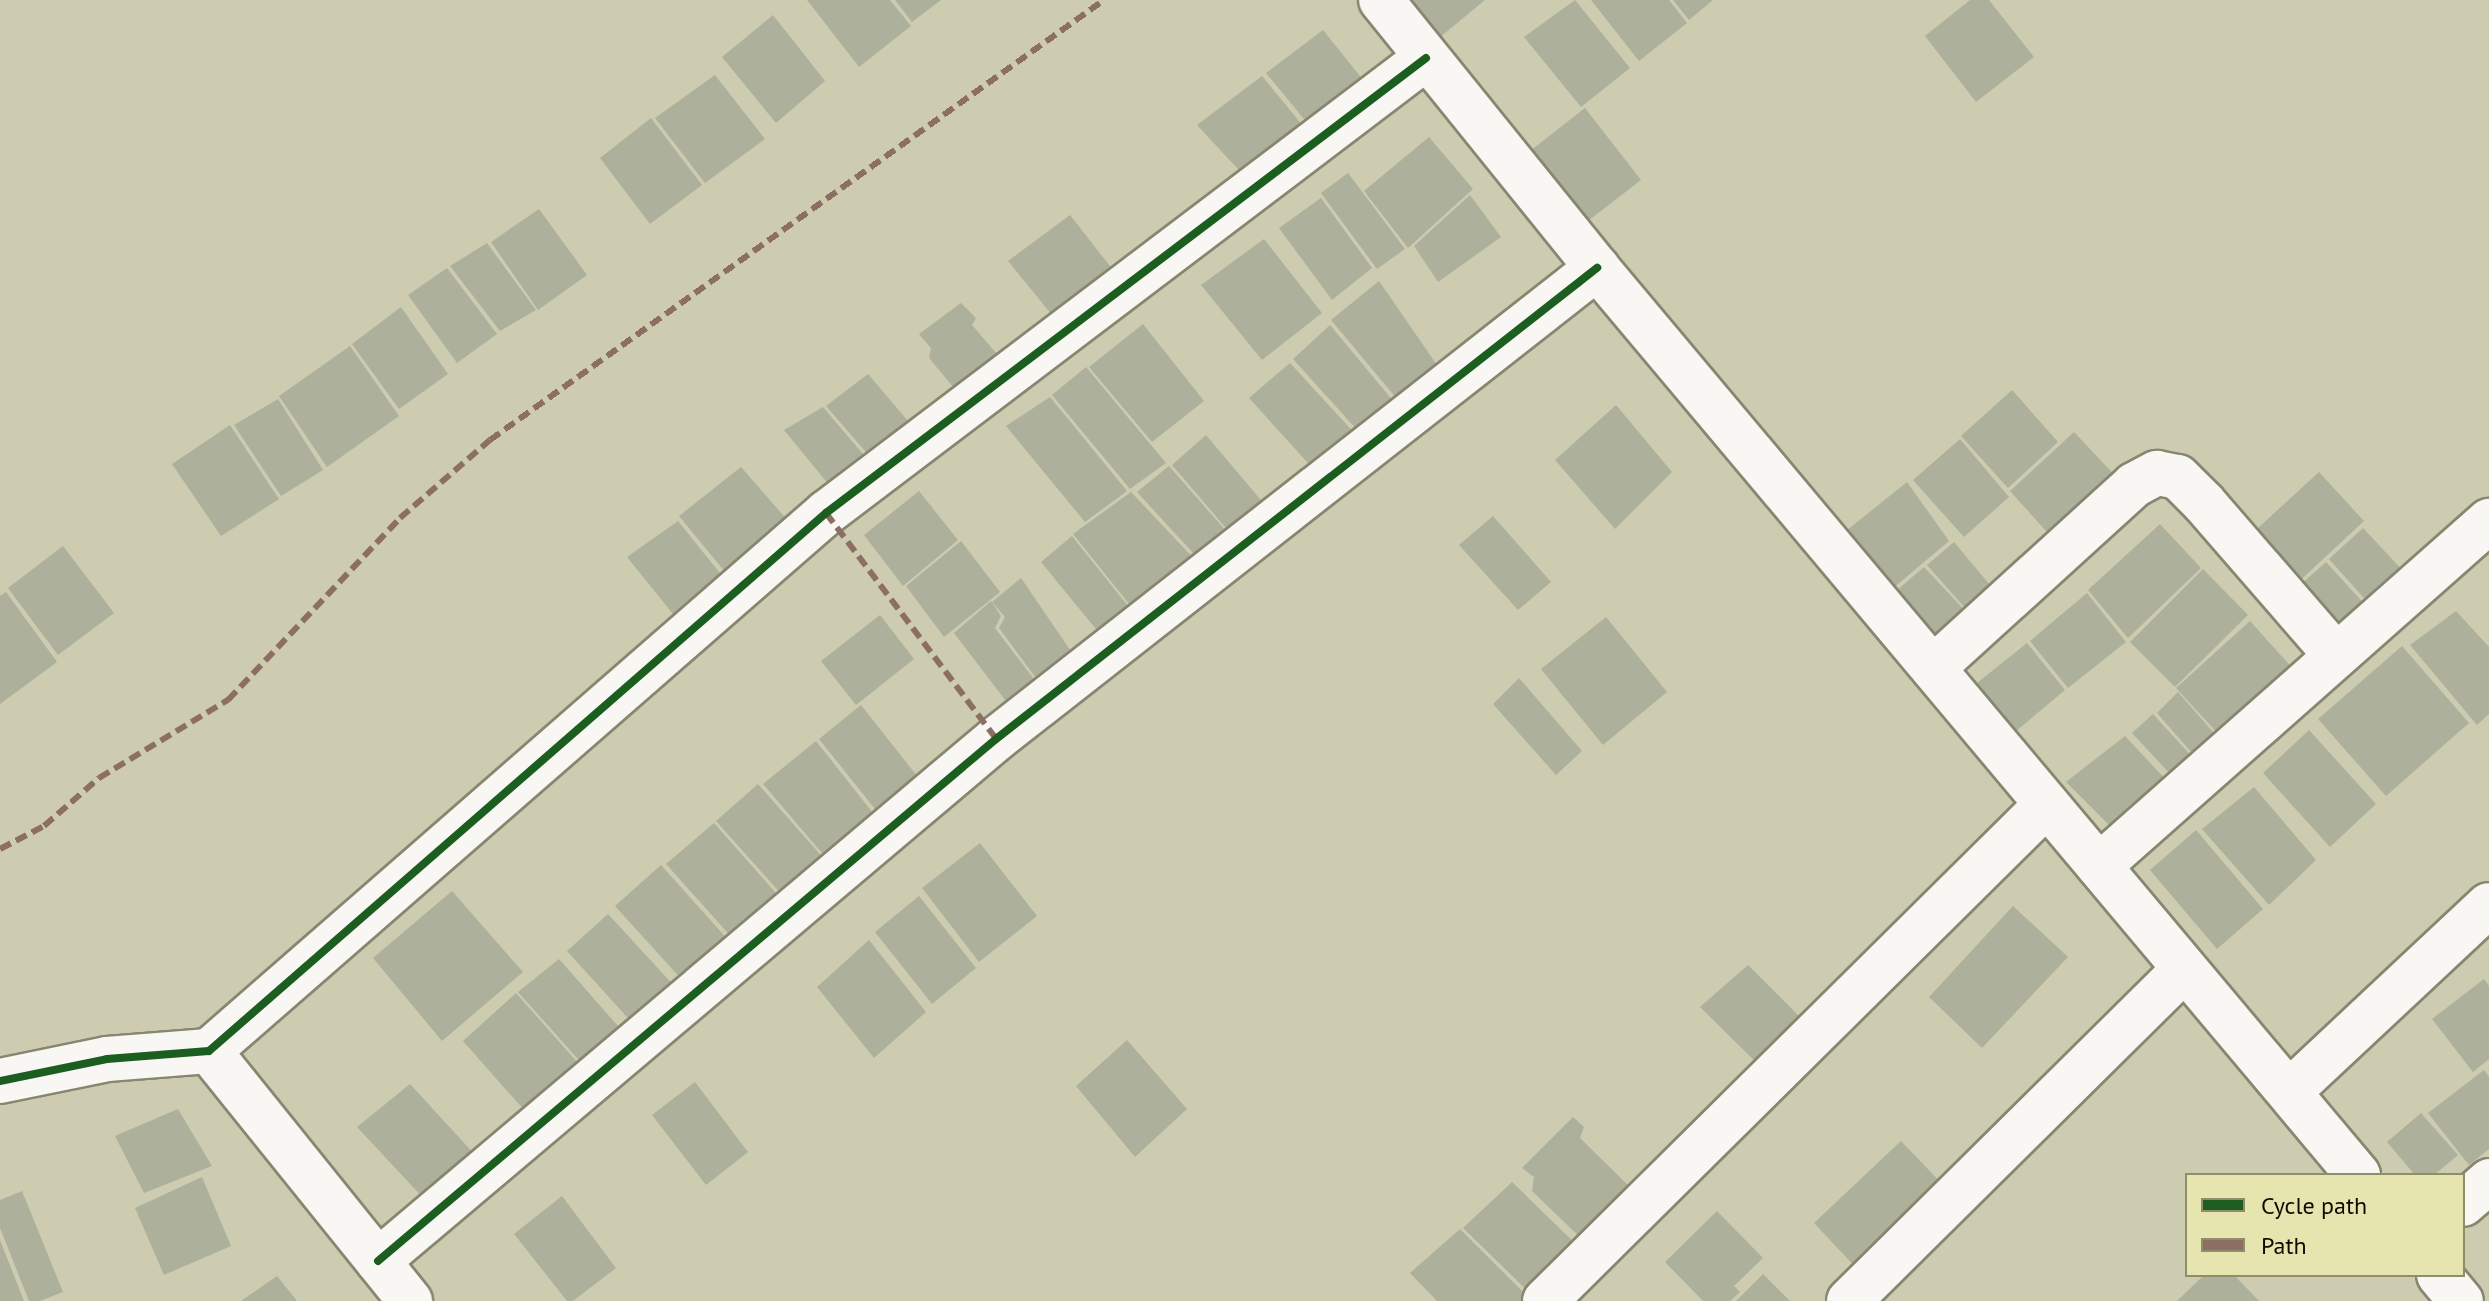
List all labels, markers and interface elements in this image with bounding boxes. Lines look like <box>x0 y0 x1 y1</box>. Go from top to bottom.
legend <box>2185 1173 2465 1277</box>
text: Cycle path <box>2261 1190 2367 1221</box>
text: Path <box>2261 1230 2307 1261</box>

